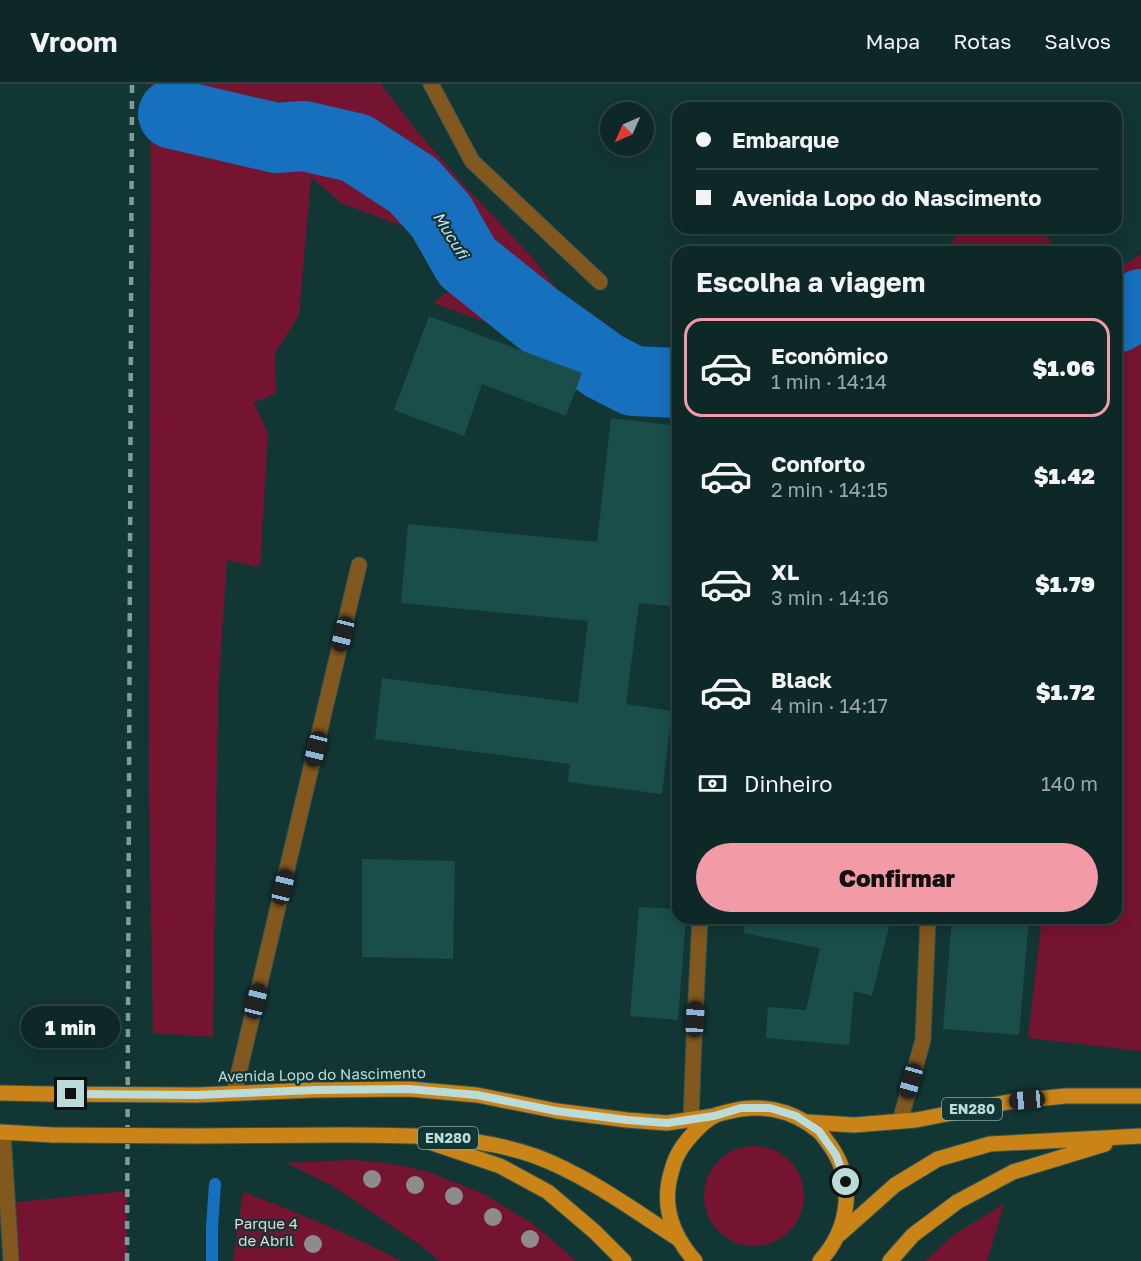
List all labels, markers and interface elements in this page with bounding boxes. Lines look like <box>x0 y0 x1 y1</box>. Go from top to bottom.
text: Vroom <box>30 25 118 58</box>
text: Mapa <box>866 28 920 54</box>
text: Rotas <box>953 28 1011 54</box>
text: Salvos <box>1044 28 1111 54</box>
north arrow <box>600 102 654 156</box>
map controls <box>600 102 654 156</box>
text: Embarque <box>732 126 839 153</box>
text: Avenida Lopo do Nascimento <box>732 184 1042 211</box>
water label: Mucufi <box>429 208 474 264</box>
text: Escolha a viagem <box>696 266 925 298</box>
icon: car <box>699 341 753 395</box>
text: Econômico <box>771 342 888 369</box>
text: $1.06 <box>1033 354 1095 381</box>
text: 1 min · 14:14 <box>771 369 887 393</box>
icon: car <box>699 449 753 503</box>
text: Conforto <box>771 450 865 477</box>
text: $1.42 <box>1034 462 1095 489</box>
text: 2 min · 14:15 <box>771 477 888 501</box>
icon: car <box>699 557 753 611</box>
text: XL <box>771 558 799 585</box>
text: $1.79 <box>1035 570 1095 597</box>
text: 3 min · 14:16 <box>771 585 889 609</box>
car <box>330 614 356 654</box>
icon: car <box>699 665 753 719</box>
text: Black <box>771 666 832 693</box>
text: $1.72 <box>1036 678 1095 705</box>
text: 4 min · 14:17 <box>771 693 888 717</box>
car <box>303 729 329 769</box>
icon: cash <box>696 767 729 800</box>
text: Dinheiro <box>744 770 833 797</box>
text: 140 m <box>1041 771 1098 795</box>
button: Confirmar <box>696 843 1098 912</box>
car <box>270 867 296 907</box>
car <box>243 981 269 1021</box>
car <box>685 1001 705 1037</box>
callout: 1 min <box>22 1007 121 1049</box>
text: 1 min <box>45 1015 96 1039</box>
car <box>897 1061 925 1101</box>
street label: Avenida Lopo do Nascimento <box>218 1063 426 1085</box>
route end <box>57 1080 84 1107</box>
car <box>1008 1089 1046 1111</box>
road number: EN280 <box>942 1098 1002 1120</box>
road number: EN280 <box>418 1127 478 1149</box>
route start <box>832 1168 859 1195</box>
park label: Parque 4 de Abril <box>234 1214 298 1249</box>

